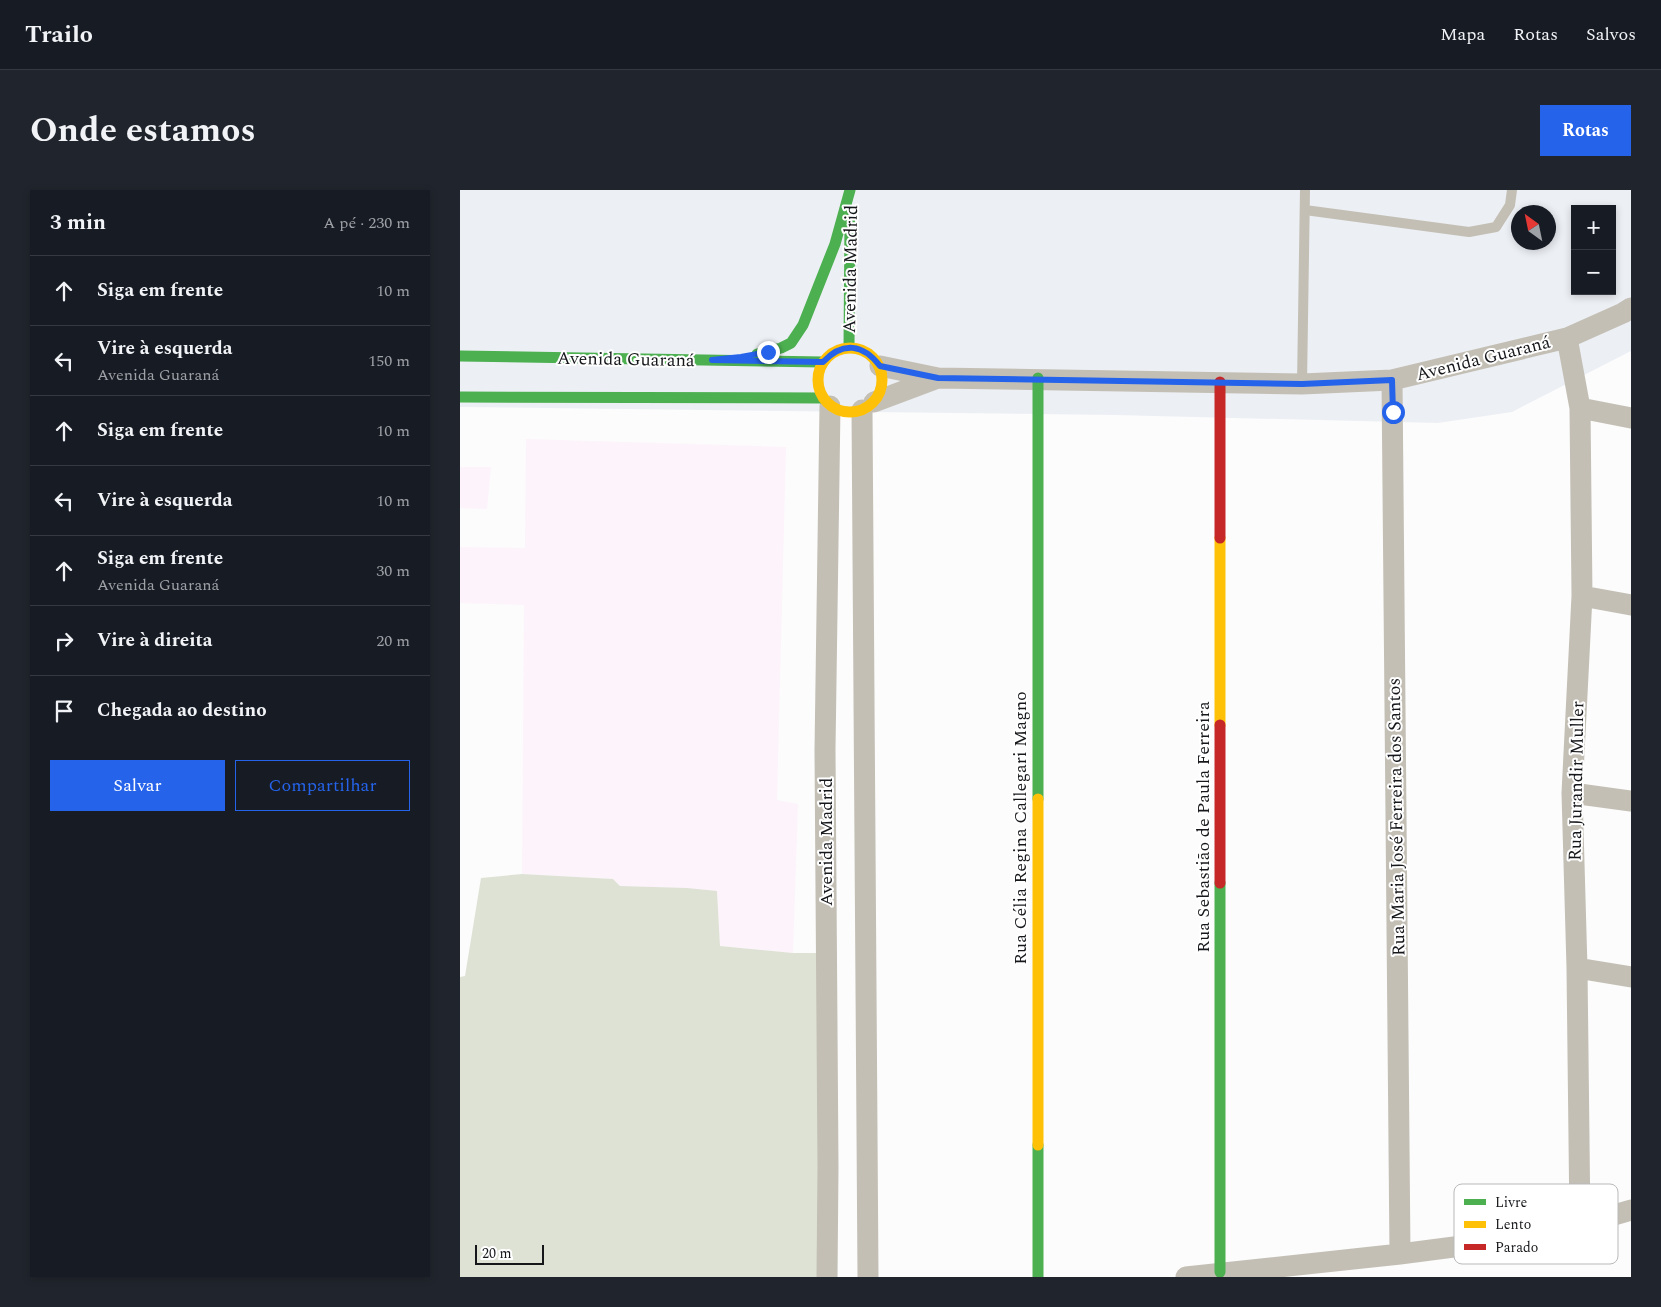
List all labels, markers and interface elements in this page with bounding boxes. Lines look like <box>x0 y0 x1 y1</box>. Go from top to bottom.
text: Trailo <box>25 17 93 53</box>
text: Mapa <box>1440 21 1485 48</box>
text: Rotas <box>1513 21 1558 48</box>
text: Salvos <box>1586 21 1636 48</box>
text: Onde estamos <box>30 104 256 157</box>
button: Rotas <box>1540 105 1631 156</box>
street label: Avenida Madrid <box>836 205 865 333</box>
north arrow <box>1511 205 1556 250</box>
map controls <box>1571 205 1616 295</box>
button: + <box>1571 205 1616 250</box>
text: 3 min <box>50 207 106 239</box>
text: A pé · 230 m <box>323 211 410 235</box>
button: − <box>1571 250 1616 295</box>
text: Siga em frente <box>97 276 223 305</box>
icon: ahead <box>50 277 78 305</box>
text: 10 m <box>376 279 410 303</box>
street label: Avenida Guaraná <box>1413 329 1553 388</box>
text: Vire à esquerda <box>97 334 233 363</box>
route end <box>757 341 780 364</box>
street label: Avenida Guaraná <box>557 345 695 374</box>
icon: left <box>50 347 78 375</box>
text: 150 m <box>368 349 410 373</box>
text: Avenida Guaraná <box>97 363 219 387</box>
route start <box>1382 401 1405 424</box>
text: Siga em frente <box>97 416 223 445</box>
icon: ahead <box>50 417 78 445</box>
text: 10 m <box>376 419 410 443</box>
text: Vire à esquerda <box>97 486 233 515</box>
icon: left <box>50 487 78 515</box>
text: 10 m <box>376 489 410 513</box>
text: Siga em frente <box>97 544 223 573</box>
icon: ahead <box>50 557 78 585</box>
text: 30 m <box>376 559 410 583</box>
text: Avenida Guaraná <box>97 573 219 597</box>
text: Vire à direita <box>97 626 213 655</box>
icon: right <box>50 627 78 655</box>
text: 20 m <box>376 629 410 653</box>
street label: Rua Maria José Ferreira dos Santos <box>1381 678 1412 956</box>
street label: Rua Célia Regina Callegari Magno <box>1007 691 1034 965</box>
text: Chegada ao destino <box>97 696 267 725</box>
icon: arrive <box>50 697 78 725</box>
street label: Rua Sebastião de Paula Ferreira <box>1190 701 1217 953</box>
street label: Rua Jurandir Muller <box>1562 701 1591 861</box>
button: Salvar <box>50 760 225 811</box>
button: Compartilhar <box>235 760 410 811</box>
street label: Avenida Madrid <box>813 778 840 906</box>
legend <box>1454 1184 1618 1264</box>
text: Livre <box>1495 1192 1528 1213</box>
text: Lento <box>1495 1214 1531 1235</box>
text: Parado <box>1495 1237 1538 1258</box>
scale bar <box>475 1242 544 1265</box>
text: 20 m <box>482 1243 512 1264</box>

